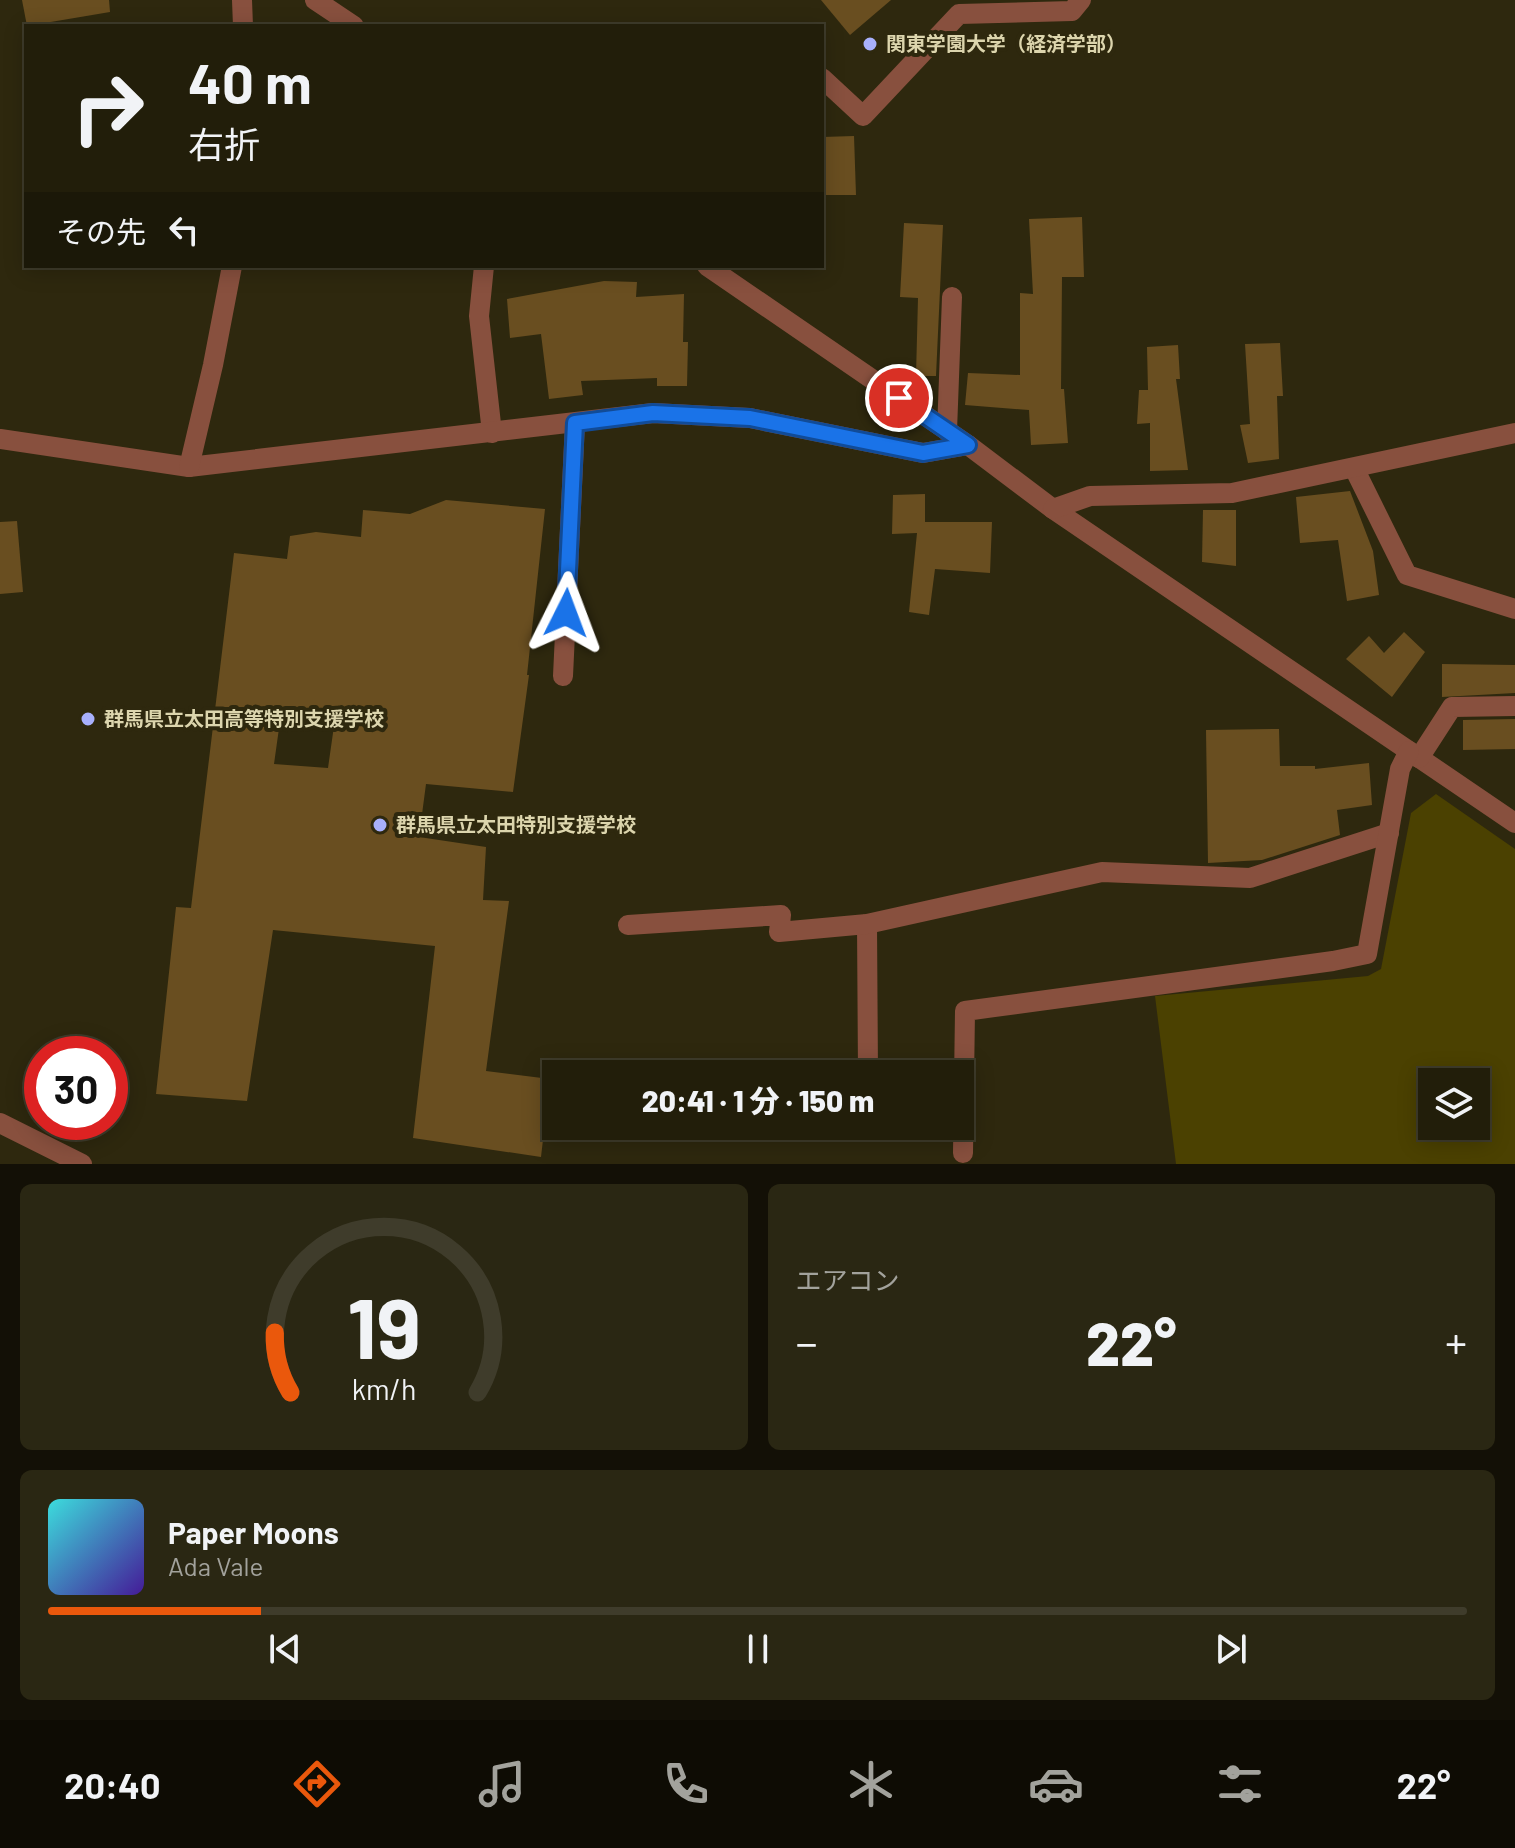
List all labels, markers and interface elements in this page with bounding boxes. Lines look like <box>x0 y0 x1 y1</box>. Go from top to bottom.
place label: 関東学園大学（経済学部） <box>886 31 1126 55</box>
marker: 関東学園大学（経済学部） <box>861 35 879 53</box>
text: 40 m <box>188 48 312 115</box>
icon: right <box>56 56 160 160</box>
text: 右折 <box>188 122 260 165</box>
icon: left <box>162 208 206 252</box>
text: その先 <box>56 213 146 249</box>
pin <box>865 364 933 432</box>
icon: arrive <box>877 376 921 420</box>
position arrow <box>524 571 608 655</box>
place label: 群馬県立太田高等特別支援学校 <box>104 706 384 730</box>
marker: 群馬県立太田高等特別支援学校 <box>79 710 97 728</box>
place label: 群馬県立太田特別支援学校 <box>396 812 636 836</box>
marker: 群馬県立太田特別支援学校 <box>371 816 389 834</box>
speed limit sign: 30 <box>24 1036 128 1140</box>
map controls <box>1418 1068 1490 1140</box>
button: layers <box>1418 1068 1490 1140</box>
text: 20:41 · 1 分 · 150 m <box>642 1082 874 1118</box>
text: エアコン <box>796 1264 900 1295</box>
text: 19 <box>347 1276 421 1376</box>
text: 22° <box>1086 1306 1177 1378</box>
text: − <box>796 1315 818 1368</box>
text: + <box>1445 1315 1467 1368</box>
text: km/h <box>351 1371 416 1406</box>
text: Paper Moons <box>168 1514 339 1550</box>
text: Ada Vale <box>168 1550 263 1581</box>
icon: previous <box>263 1627 307 1671</box>
icon: pause <box>736 1627 780 1671</box>
icon: next <box>1209 1627 1253 1671</box>
icon: directions <box>289 1756 345 1812</box>
icon: music <box>474 1756 530 1812</box>
icon: phone <box>658 1756 714 1812</box>
icon: climate <box>843 1756 899 1812</box>
icon: car <box>1028 1756 1084 1812</box>
icon: filters <box>1212 1756 1268 1812</box>
text: 20:40 <box>64 1763 160 1806</box>
text: 22° <box>1397 1763 1451 1806</box>

